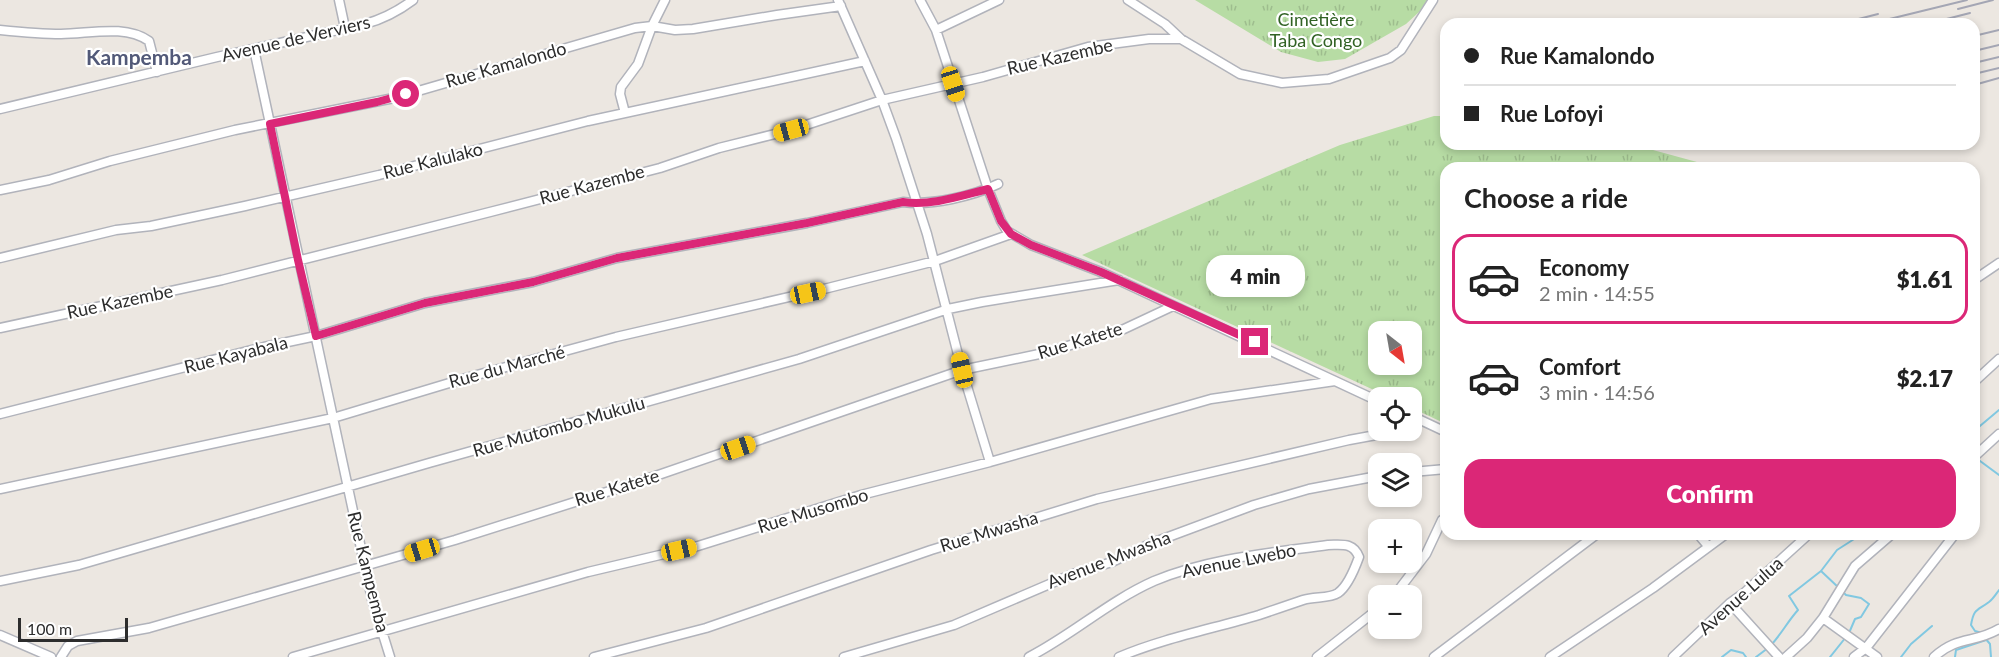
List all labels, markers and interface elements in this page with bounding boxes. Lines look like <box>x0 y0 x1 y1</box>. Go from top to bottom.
park label: Cimetière Taba Congo <box>1270 8 1362 51</box>
street label: Avenue de Verviers <box>219 10 373 66</box>
street label: Rue Kazembe <box>1005 33 1115 79</box>
street label: Rue Kamalondo <box>443 36 569 92</box>
text: Rue Kamalondo <box>1500 42 1655 69</box>
district label: Kampemba <box>86 44 192 69</box>
car <box>939 64 967 104</box>
route start <box>392 80 419 107</box>
text: Rue Lofoyi <box>1500 100 1603 127</box>
car <box>771 117 811 143</box>
street label: Rue Kalulako <box>381 137 485 183</box>
street label: Rue Kazembe <box>537 159 647 209</box>
text: Choose a ride <box>1464 181 1628 214</box>
icon: car <box>1467 252 1521 306</box>
text: Economy <box>1539 254 1629 281</box>
callout: 4 min <box>1206 255 1304 297</box>
text: 4 min <box>1231 264 1280 288</box>
text: $1.61 <box>1897 266 1953 293</box>
street label: Rue Kazembe <box>65 279 175 323</box>
car <box>789 280 827 306</box>
text: 2 min · 14:55 <box>1539 281 1655 305</box>
street label: Rue Katete <box>1035 317 1125 363</box>
north arrow <box>1368 321 1422 375</box>
map controls <box>1368 321 1422 639</box>
route end <box>1241 328 1268 355</box>
street label: Rue Kayabala <box>182 331 290 378</box>
street label: Rue du Marché <box>446 340 567 392</box>
car <box>949 350 975 390</box>
icon: car <box>1467 351 1521 405</box>
text: Comfort <box>1539 353 1621 380</box>
text: $2.17 <box>1897 365 1953 392</box>
text: 3 min · 14:56 <box>1539 380 1655 404</box>
button: locate <box>1368 387 1422 441</box>
street label: Rue Mutombo Mukulu <box>470 391 647 461</box>
car <box>718 434 758 462</box>
button: layers <box>1368 453 1422 507</box>
button: Confirm <box>1464 459 1956 528</box>
street label: Rue Katete <box>572 464 662 510</box>
street label: Rue Musombo <box>755 483 871 537</box>
street label: Rue Mwasha <box>937 506 1040 556</box>
street label: Rue Kampemba <box>343 509 395 635</box>
button: + <box>1368 519 1422 573</box>
street label: Avenue Mwasha <box>1044 525 1174 593</box>
car <box>402 536 442 564</box>
car <box>659 537 699 563</box>
street label: Avenue Lwebo <box>1180 538 1298 582</box>
street label: Avenue Lulua <box>1694 552 1787 639</box>
button: − <box>1368 585 1422 639</box>
scale bar <box>18 615 128 642</box>
text: 100 m <box>27 619 72 638</box>

